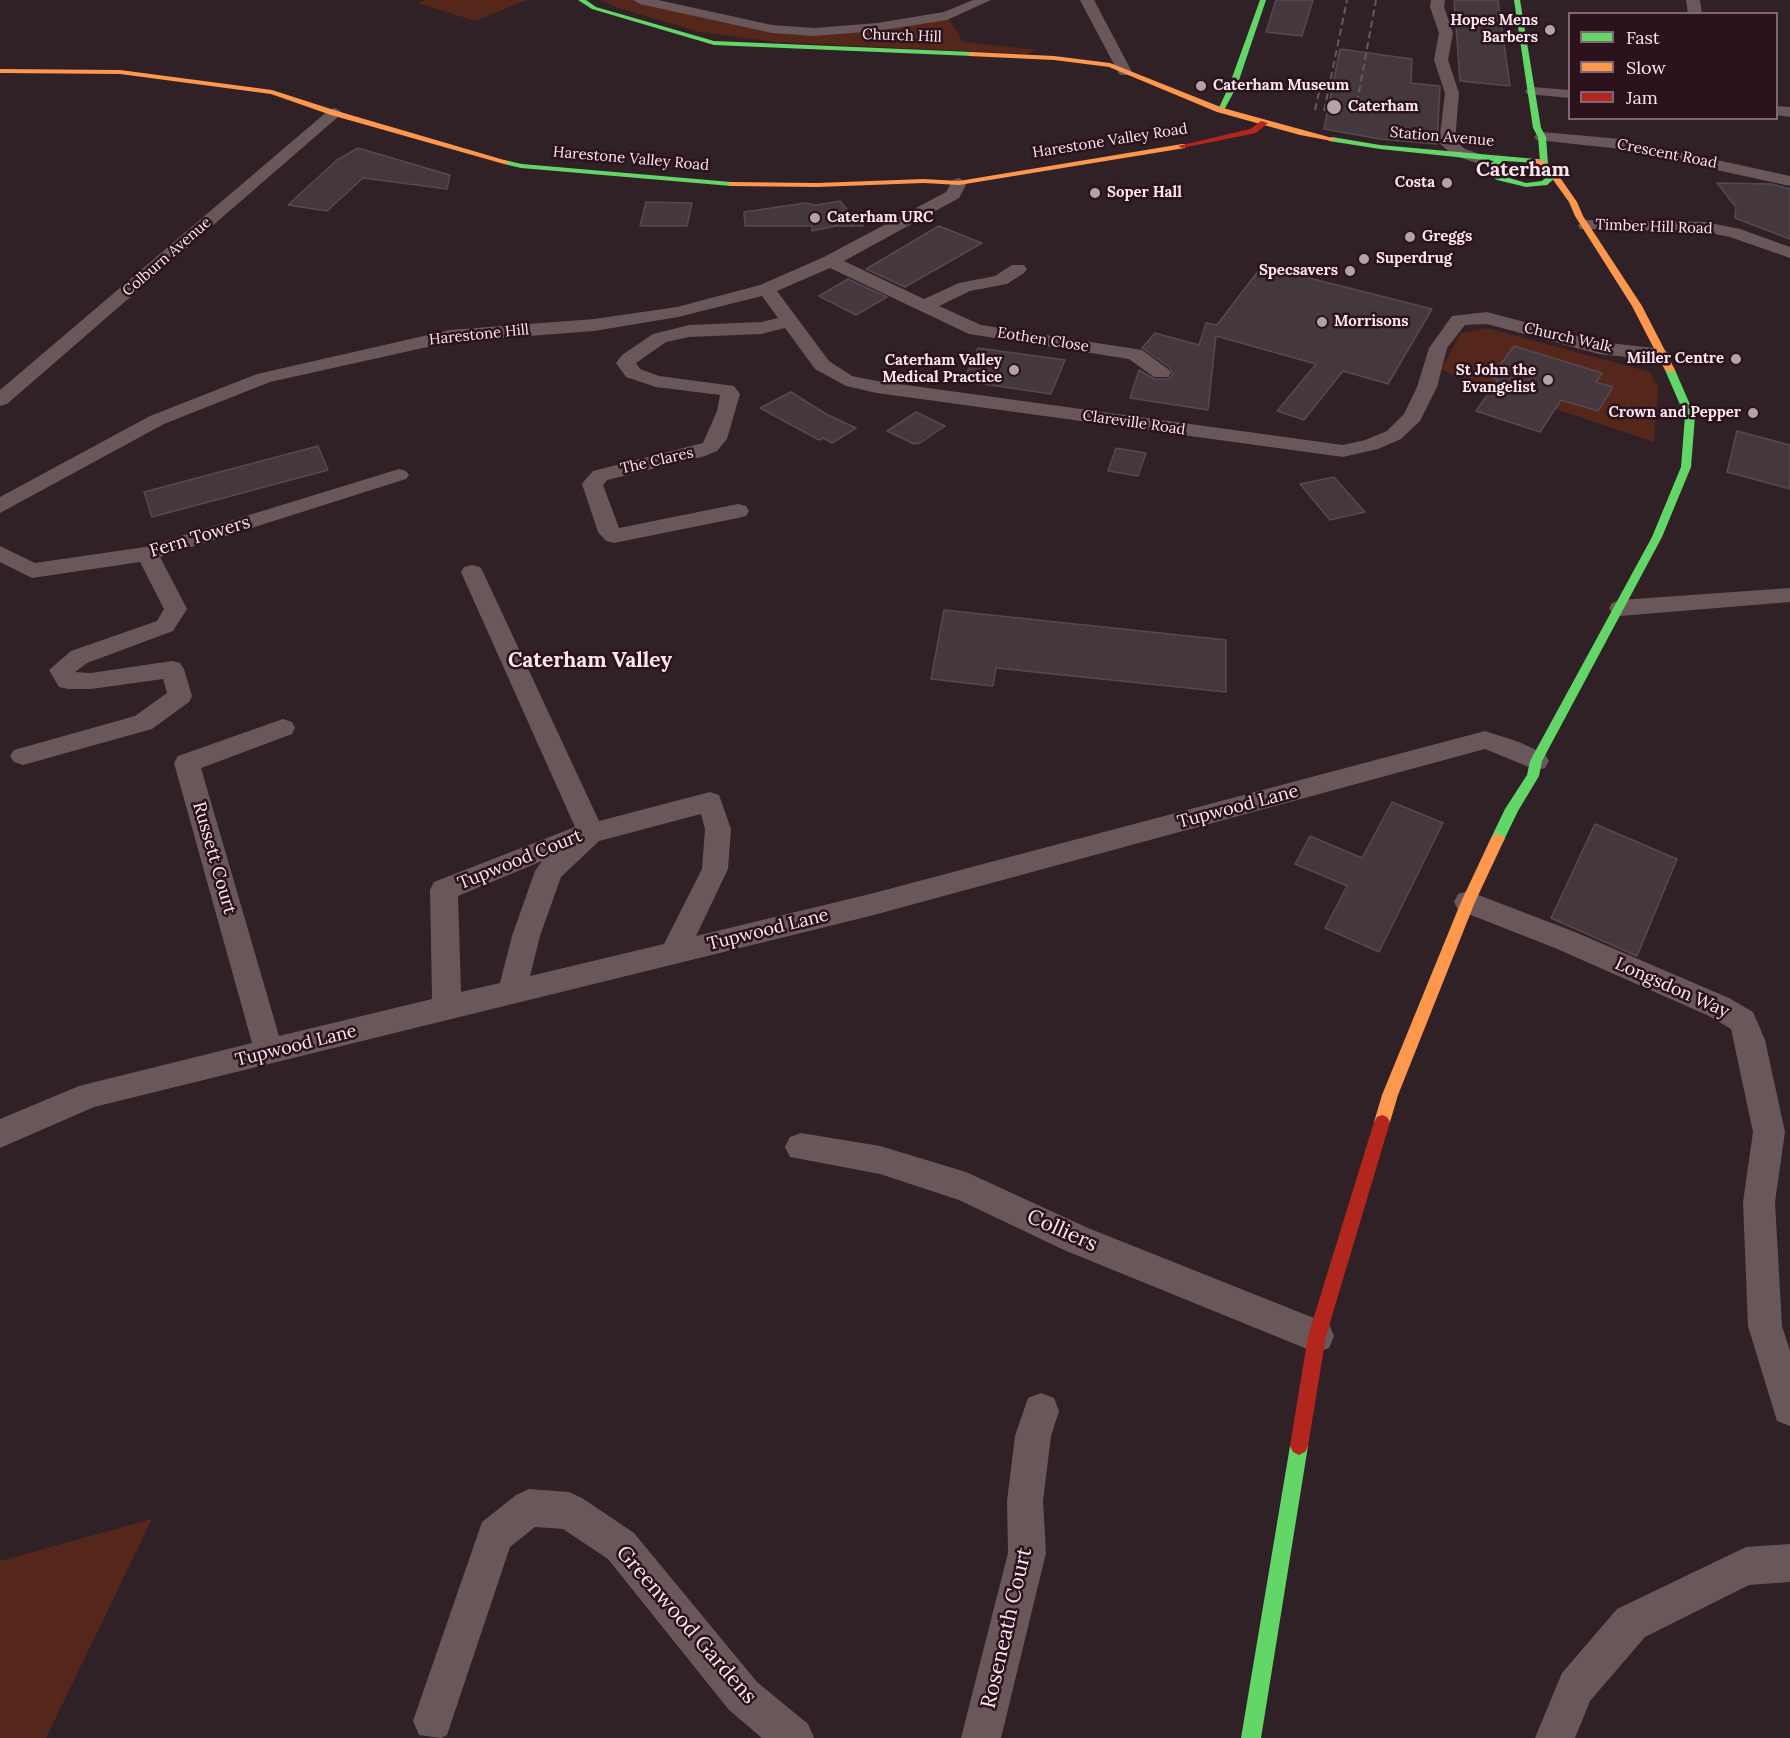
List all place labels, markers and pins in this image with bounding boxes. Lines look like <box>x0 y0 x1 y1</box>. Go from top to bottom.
place label: Hopes Mens Barbers <box>1450 12 1538 47</box>
marker: Hopes Mens Barbers <box>1543 23 1557 37</box>
place label: Caterham Museum <box>1213 77 1349 95</box>
marker: Caterham Museum <box>1194 79 1208 93</box>
marker: Caterham <box>1325 98 1343 116</box>
place label: Caterham <box>1348 98 1418 116</box>
place label: Costa <box>1395 174 1435 192</box>
marker: Costa <box>1440 176 1454 190</box>
place label: Soper Hall <box>1107 184 1182 202</box>
marker: Soper Hall <box>1088 186 1102 200</box>
place label: Caterham URC <box>827 209 933 227</box>
marker: Caterham URC <box>808 211 822 225</box>
place label: Greggs <box>1422 228 1472 246</box>
marker: Greggs <box>1403 230 1417 244</box>
place label: Superdrug <box>1376 250 1452 268</box>
marker: Superdrug <box>1357 252 1371 266</box>
place label: Specsavers <box>1259 262 1338 280</box>
marker: Specsavers <box>1343 264 1357 278</box>
place label: Morrisons <box>1334 313 1409 331</box>
marker: Morrisons <box>1315 315 1329 329</box>
place label: Miller Centre <box>1627 350 1724 368</box>
place label: Caterham Valley Medical Practice <box>882 352 1002 387</box>
marker: Miller Centre <box>1729 352 1743 366</box>
place label: St John the Evangelist <box>1456 362 1536 397</box>
marker: Caterham Valley Medical Practice <box>1007 363 1021 377</box>
marker: St John the Evangelist <box>1541 373 1555 387</box>
place label: Crown and Pepper <box>1609 404 1741 422</box>
marker: Crown and Pepper <box>1746 406 1760 420</box>

